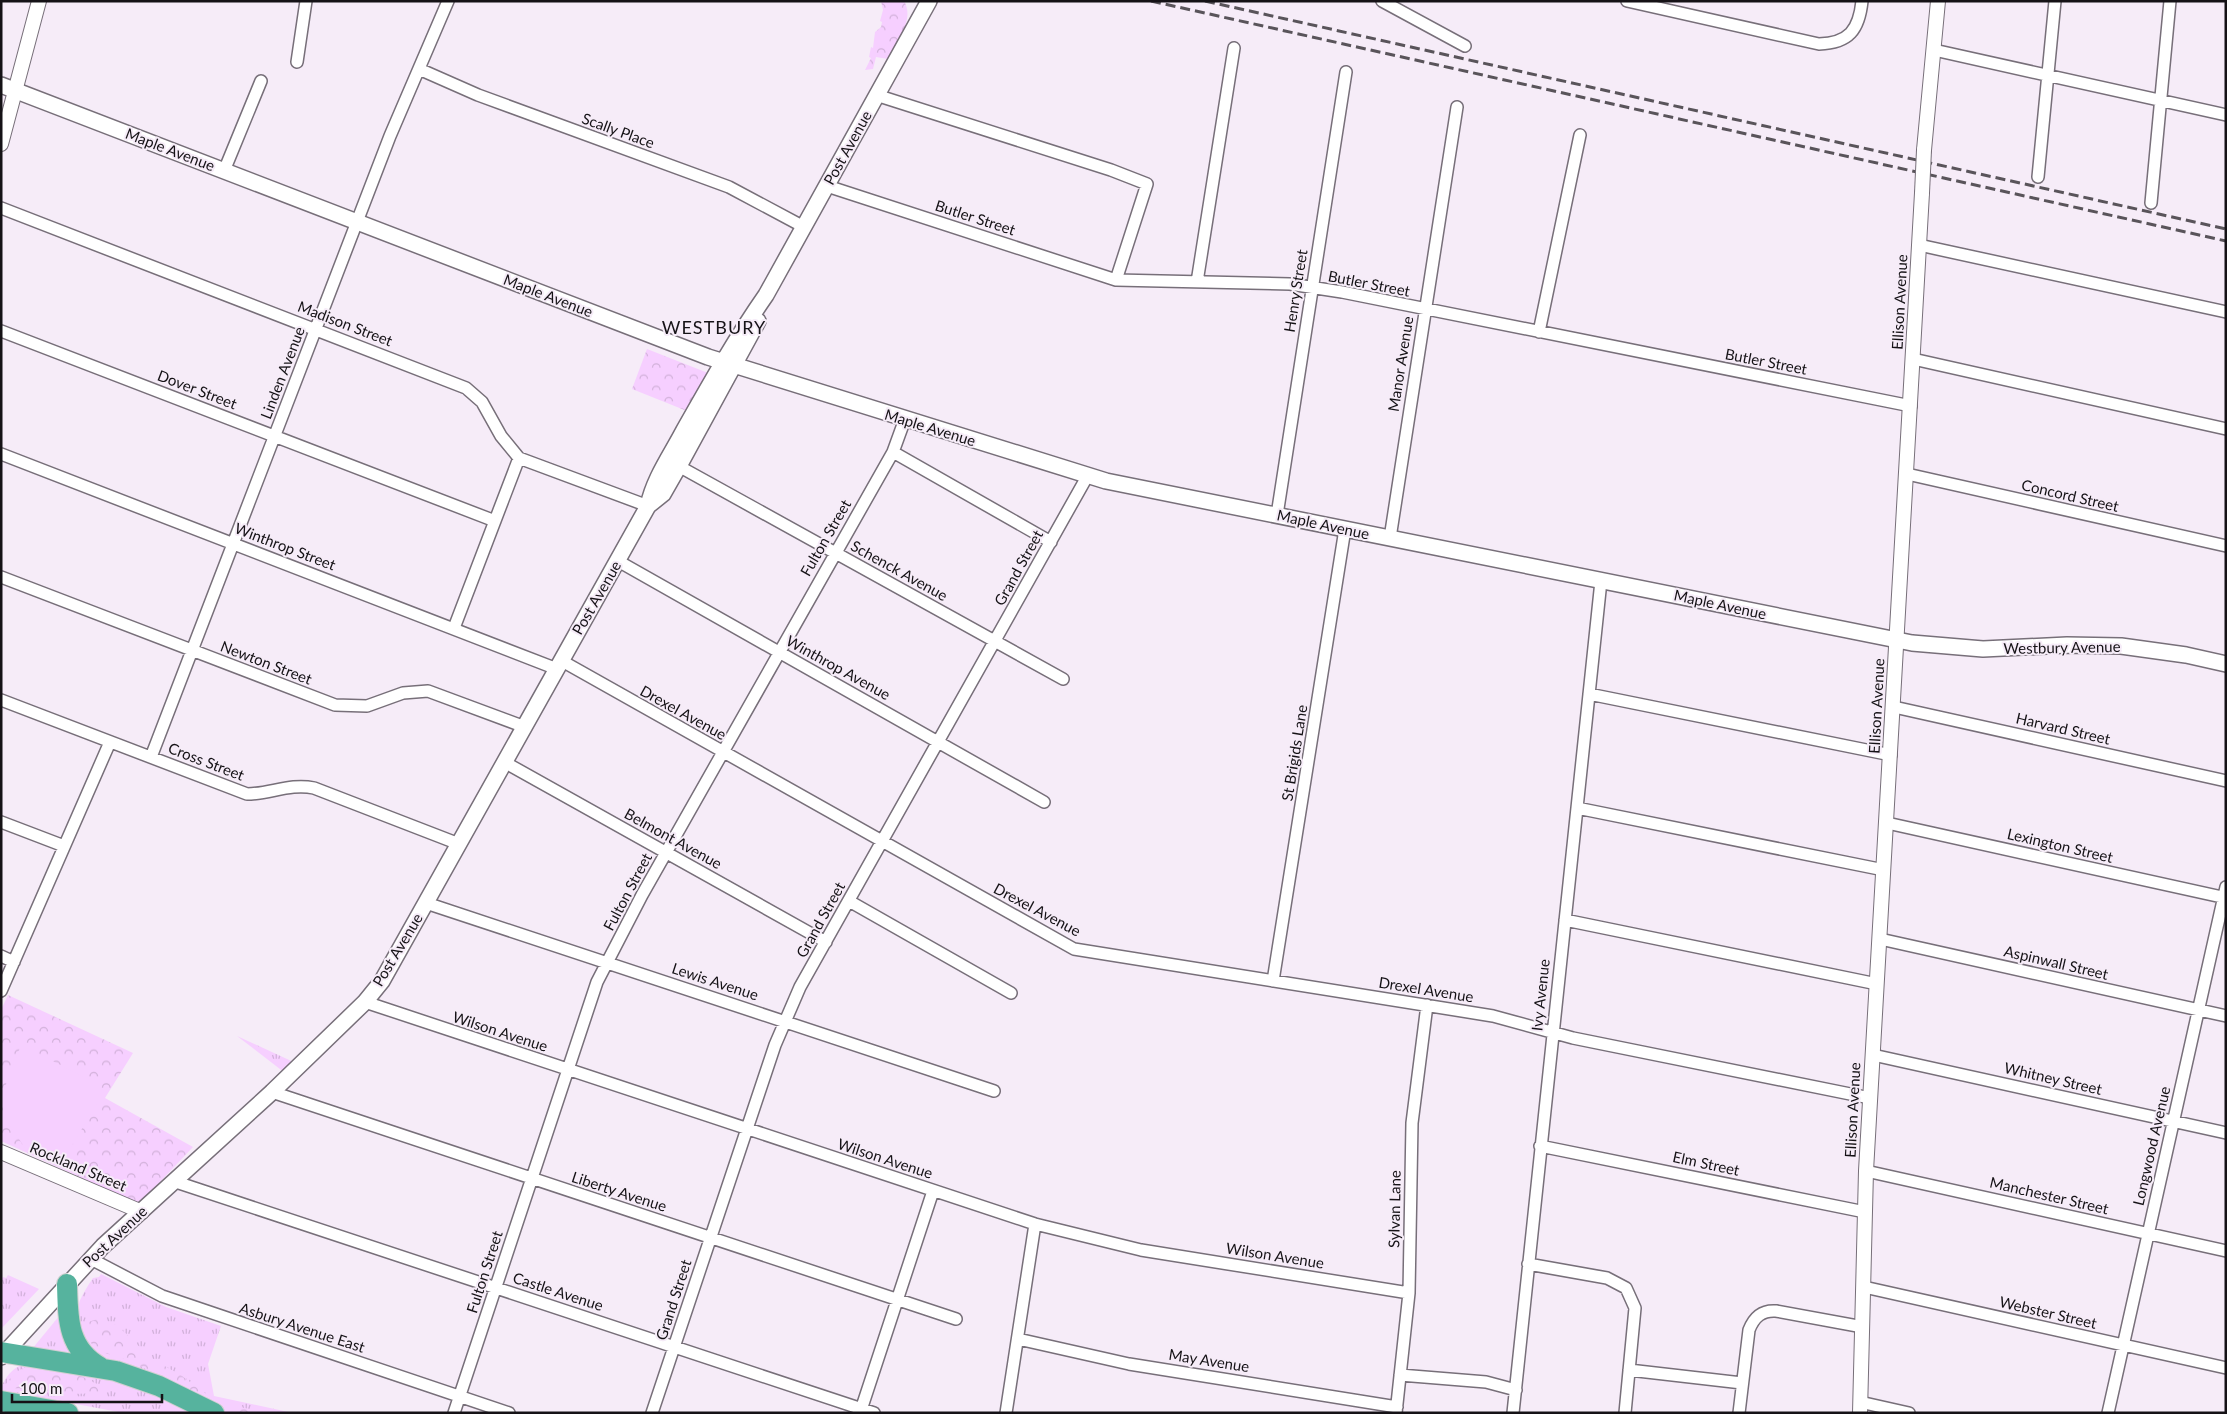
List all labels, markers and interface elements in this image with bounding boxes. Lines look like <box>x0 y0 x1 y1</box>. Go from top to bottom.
street label: Post Avenue <box>819 107 875 188</box>
street label: Scally Place <box>580 109 657 152</box>
street label: Maple Avenue <box>123 124 218 174</box>
street label: Butler Street <box>933 196 1018 239</box>
street label: Henry Street <box>1280 248 1311 334</box>
street label: Ellison Avenue <box>1888 254 1910 350</box>
street label: Butler Street <box>1327 266 1412 300</box>
street label: Maple Avenue <box>501 270 596 320</box>
street label: Madison Street <box>296 297 396 350</box>
street label: Manor Avenue <box>1384 315 1416 413</box>
district label: WESTBURY <box>662 316 766 338</box>
street label: Linden Avenue <box>256 324 308 421</box>
street label: Butler Street <box>1724 344 1809 378</box>
street label: Dover Street <box>155 366 240 413</box>
street label: Maple Avenue <box>883 405 978 449</box>
street label: Concord Street <box>2020 475 2121 515</box>
street label: Fulton Street <box>796 495 855 579</box>
street label: Maple Avenue <box>1275 505 1371 543</box>
street label: Winthrop Street <box>232 519 339 574</box>
street label: Grand Street <box>990 526 1047 609</box>
street label: Schenck Avenue <box>848 536 951 604</box>
street label: Post Avenue <box>568 557 624 638</box>
street label: Maple Avenue <box>1672 585 1768 623</box>
street label: Winthrop Avenue <box>783 631 894 703</box>
street label: Newton Street <box>218 636 315 688</box>
street label: Westbury Avenue <box>2003 637 2121 657</box>
street label: Ellison Avenue <box>1865 658 1887 754</box>
street label: Drexel Avenue <box>637 681 730 743</box>
street label: St Brigids Lane <box>1278 703 1311 802</box>
street label: Harvard Street <box>2014 708 2113 748</box>
street label: Cross Street <box>166 738 247 784</box>
street label: Belmont Avenue <box>622 804 725 872</box>
street label: Lexington Street <box>2006 824 2115 866</box>
street label: Fulton Street <box>599 849 655 933</box>
street label: Grand Street <box>792 878 849 961</box>
street label: Drexel Avenue <box>991 879 1084 940</box>
street label: Post Avenue <box>368 910 426 989</box>
street label: Aspinwall Street <box>2002 941 2111 983</box>
street label: Ivy Avenue <box>1527 958 1553 1032</box>
street label: Lewis Avenue <box>670 959 761 1004</box>
street label: Drexel Avenue <box>1377 973 1475 1005</box>
street label: Wilson Avenue <box>450 1007 550 1055</box>
street label: Whitney Street <box>2003 1058 2104 1098</box>
street label: Ellison Avenue <box>1841 1062 1863 1158</box>
street label: Longwood Avenue <box>2129 1084 2174 1207</box>
street label: Wilson Avenue <box>835 1134 935 1182</box>
street label: Rockland Street <box>27 1138 130 1195</box>
street label: Elm Street <box>1671 1147 1742 1179</box>
street label: Liberty Avenue <box>570 1167 669 1215</box>
street label: Sylvan Lane <box>1384 1170 1404 1248</box>
street label: Manchester Street <box>1988 1173 2111 1218</box>
street label: Post Avenue <box>78 1202 150 1271</box>
street label: Fulton Street <box>462 1228 506 1315</box>
street label: Wilson Avenue <box>1225 1238 1326 1272</box>
street label: Grand Street <box>652 1257 695 1342</box>
street label: Castle Avenue <box>511 1268 606 1314</box>
street label: Webster Street <box>1998 1292 2099 1332</box>
street label: Asbury Avenue East <box>237 1298 368 1356</box>
street label: May Avenue <box>1168 1345 1251 1375</box>
scale bar <box>12 1372 162 1404</box>
text: 100 m <box>20 1379 62 1397</box>

